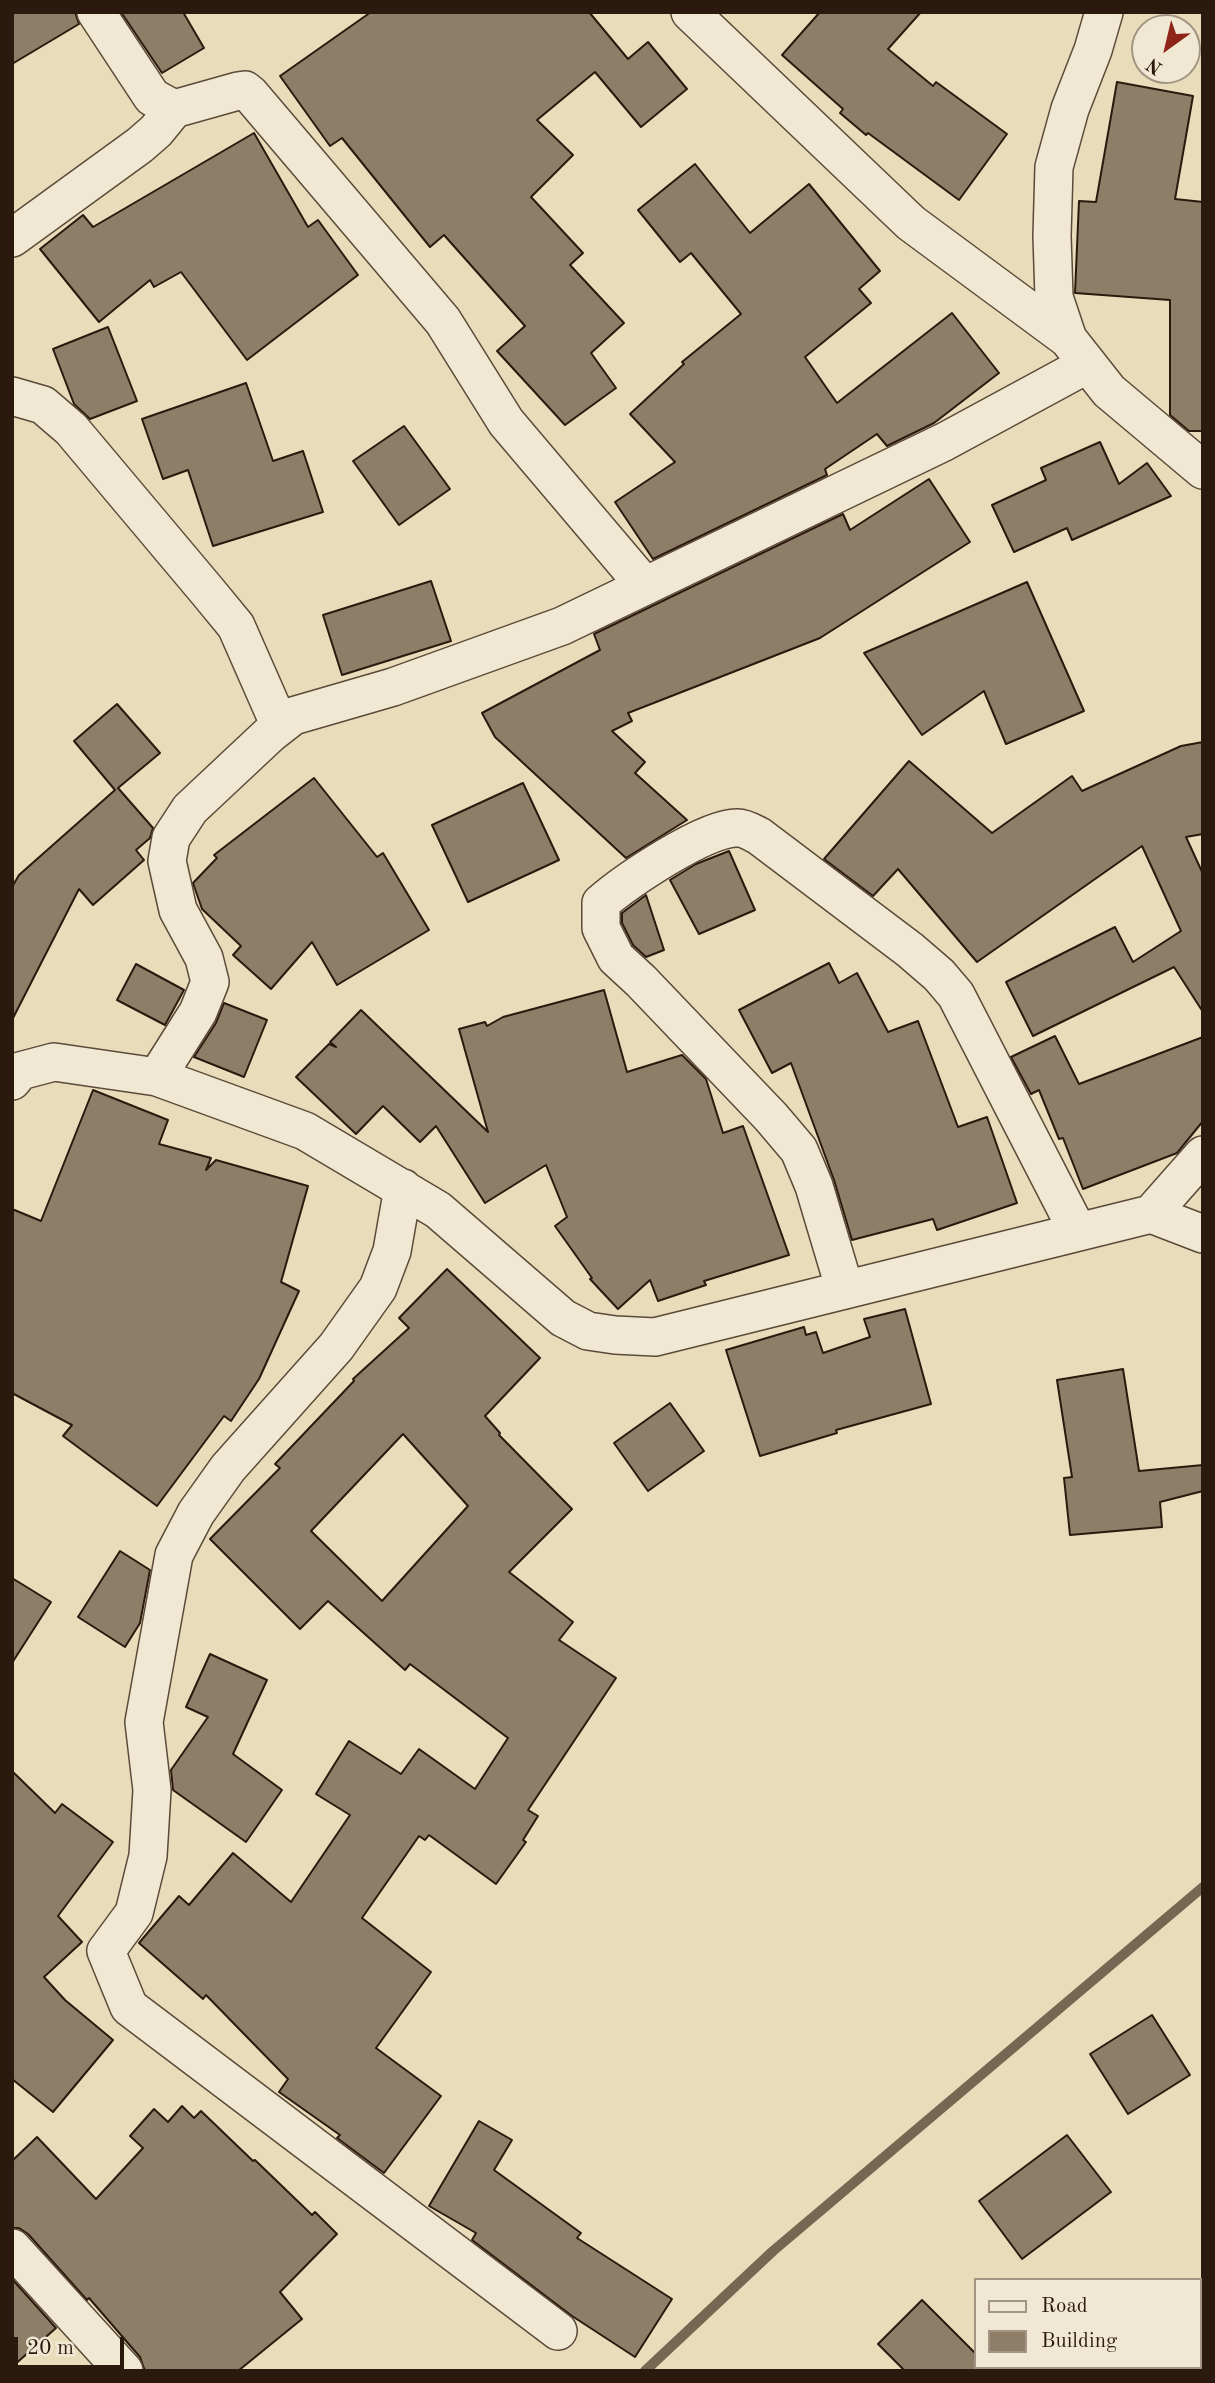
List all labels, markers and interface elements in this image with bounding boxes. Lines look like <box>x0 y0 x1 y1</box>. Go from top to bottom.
north arrow <box>1131 14 1201 84</box>
text: N <box>1144 53 1166 77</box>
legend <box>974 2278 1201 2369</box>
text: Road <box>1041 2296 1088 2317</box>
scale bar <box>18 2324 128 2368</box>
text: Building <box>1041 2331 1117 2352</box>
text: 20 m <box>27 2338 74 2359</box>

